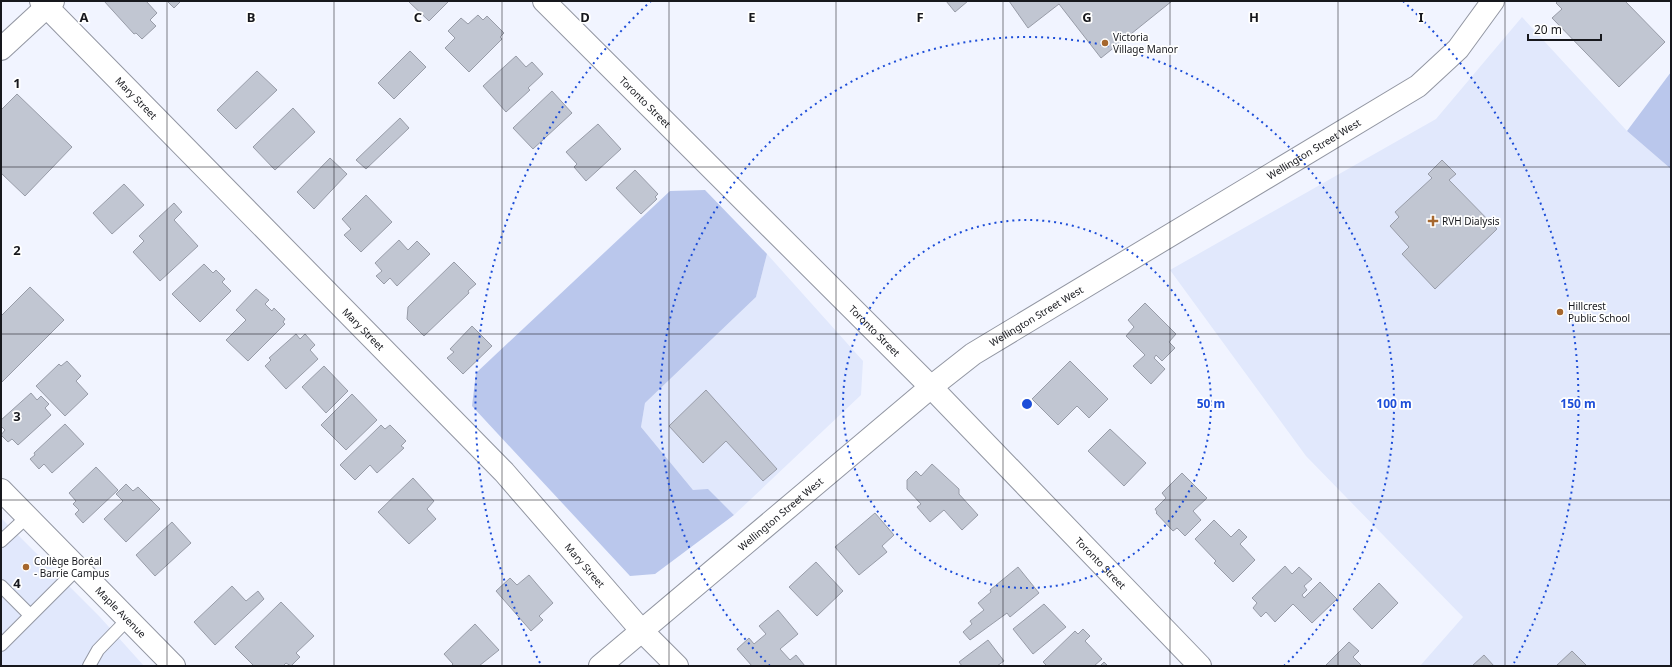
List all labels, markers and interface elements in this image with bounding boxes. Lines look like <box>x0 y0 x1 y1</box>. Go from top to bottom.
text: A <box>80 8 89 26</box>
text: B <box>247 8 255 26</box>
text: C <box>414 8 422 26</box>
text: D <box>580 8 590 26</box>
text: E <box>748 8 756 26</box>
text: F <box>916 8 924 26</box>
text: G <box>1082 8 1092 26</box>
text: H <box>1249 8 1259 26</box>
text: I <box>1418 8 1424 26</box>
scale bar <box>1528 16 1601 42</box>
text: 20 m <box>1534 21 1562 38</box>
place label: Victoria Village Manor <box>1113 30 1178 56</box>
marker: Victoria Village Manor <box>1100 38 1110 48</box>
street label: Toronto Street <box>616 73 674 131</box>
text: 1 <box>13 74 21 92</box>
street label: Mary Street <box>112 74 161 123</box>
street label: Wellington Street West <box>1264 115 1363 182</box>
place label: RVH Dialysis <box>1442 214 1500 228</box>
marker: RVH Dialysis <box>1427 215 1439 227</box>
text: 2 <box>13 241 21 259</box>
street label: Wellington Street West <box>987 282 1086 350</box>
place label: Hillcrest Public School <box>1568 299 1630 325</box>
street label: Toronto Street <box>846 302 904 360</box>
street label: Mary Street <box>339 305 388 354</box>
marker: Hillcrest Public School <box>1555 307 1565 317</box>
text: 50 m <box>1197 395 1225 412</box>
text: 100 m <box>1376 395 1412 412</box>
text: 150 m <box>1560 395 1596 412</box>
centre of rings <box>1020 397 1034 411</box>
text: 3 <box>13 407 21 425</box>
street label: Wellington Street West <box>735 474 826 554</box>
street label: Toronto Street <box>1072 534 1129 592</box>
street label: Mary Street <box>562 540 608 591</box>
place label: Collège Boréal - Barrie Campus <box>34 554 110 580</box>
marker: Collège Boréal - Barrie Campus <box>21 562 31 572</box>
text: 4 <box>13 574 21 592</box>
street label: Maple Avenue <box>92 583 150 641</box>

